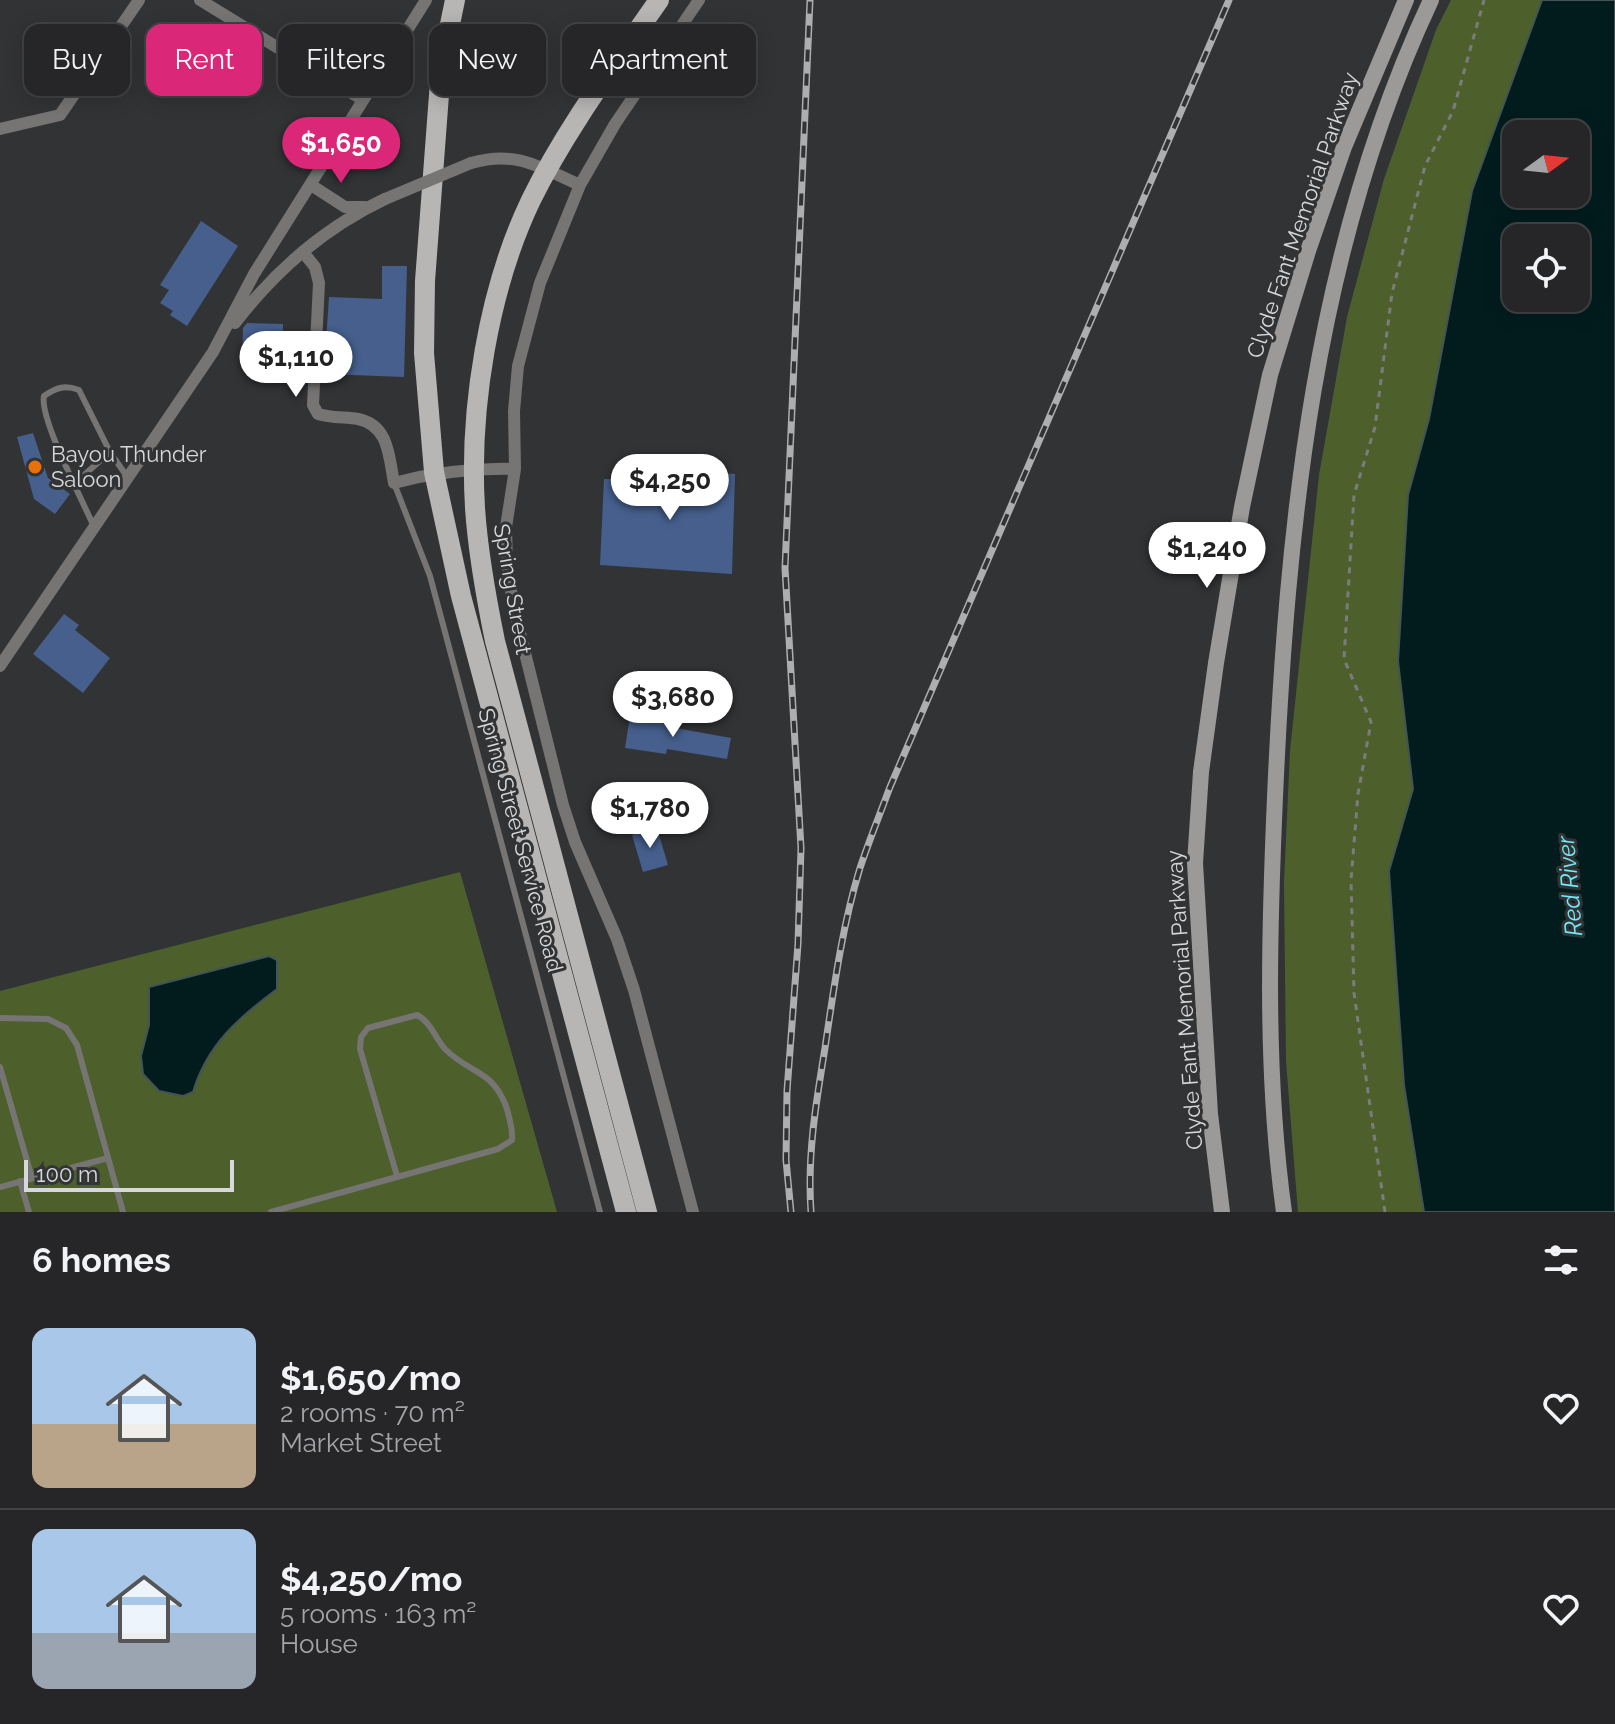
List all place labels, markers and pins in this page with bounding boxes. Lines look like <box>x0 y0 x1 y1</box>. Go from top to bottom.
pin: $1,650 <box>276 117 406 185</box>
pin: $1,110 <box>231 331 361 399</box>
place label: Bayou Thunder Saloon <box>51 441 207 492</box>
pin: $4,250 <box>605 454 735 522</box>
marker: Bayou Thunder Saloon <box>26 458 44 476</box>
pin: $1,240 <box>1142 522 1272 590</box>
pin: $3,680 <box>608 671 738 739</box>
pin: $1,780 <box>585 782 715 850</box>

